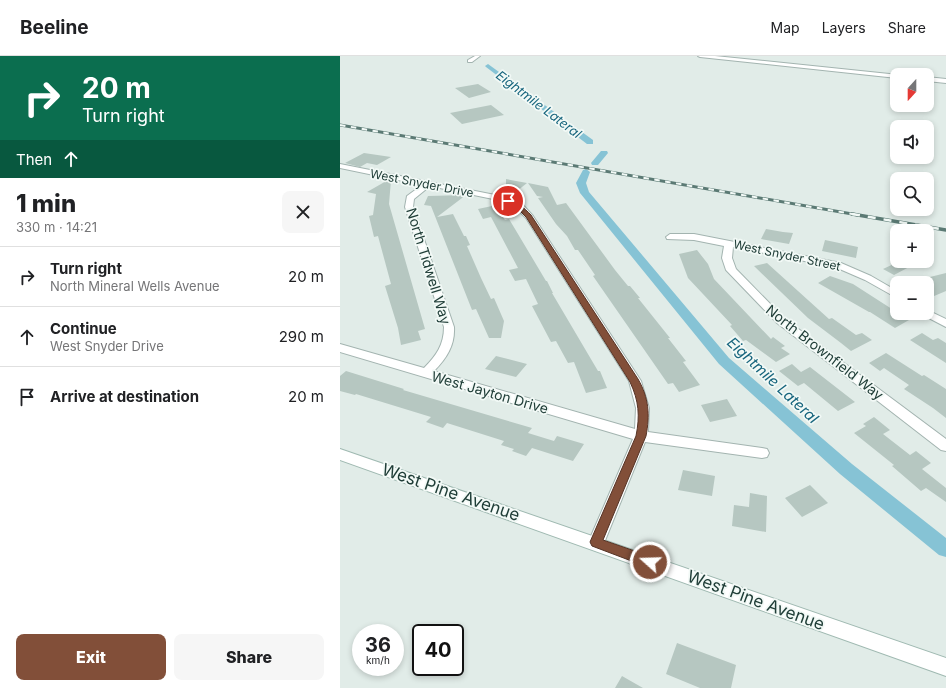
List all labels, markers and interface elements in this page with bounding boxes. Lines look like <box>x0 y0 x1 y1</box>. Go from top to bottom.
text: Beeline <box>20 16 89 39</box>
text: Map <box>771 19 800 36</box>
text: Layers <box>822 19 866 36</box>
text: Share <box>888 19 926 36</box>
water label: Eightmile Lateral <box>493 67 585 142</box>
north arrow <box>890 68 934 112</box>
map controls <box>890 68 934 320</box>
text: 20 m <box>82 71 151 105</box>
icon: right <box>16 72 68 124</box>
text: Turn right <box>82 105 165 126</box>
button: sound <box>890 120 934 164</box>
icon: ahead <box>60 148 82 170</box>
text: Then <box>16 150 52 169</box>
street label: West Snyder Drive <box>369 166 475 200</box>
button: search <box>890 172 934 216</box>
pin <box>491 184 525 218</box>
text: 1 min <box>16 189 76 218</box>
icon: arrive <box>497 190 519 212</box>
button: close <box>282 191 324 233</box>
street label: North Tidwell Way <box>403 206 455 326</box>
text: 330 m · 14:21 <box>16 219 97 235</box>
button: + <box>890 224 934 268</box>
street label: West Snyder Street <box>732 236 842 274</box>
text: Turn right <box>50 259 122 278</box>
icon: right <box>16 266 38 288</box>
text: 20 m <box>288 267 324 286</box>
button: − <box>890 276 934 320</box>
text: North Mineral Wells Avenue <box>50 278 220 294</box>
street label: North Brownfield Way <box>763 301 887 403</box>
text: Continue <box>50 319 117 338</box>
icon: ahead <box>16 326 38 348</box>
text: 290 m <box>279 327 324 346</box>
water label: Eightmile Lateral <box>723 333 823 428</box>
text: West Snyder Drive <box>50 338 164 354</box>
street label: West Jayton Drive <box>430 367 550 417</box>
icon: arrive <box>16 386 38 408</box>
text: Arrive at destination <box>50 387 199 406</box>
text: 20 m <box>288 387 324 406</box>
street label: West Pine Avenue <box>379 459 523 525</box>
position arrow <box>629 541 671 583</box>
street label: West Pine Avenue <box>685 566 827 634</box>
speed limit sign: 40 <box>412 624 464 676</box>
text: 36 <box>365 633 391 657</box>
button: Exit <box>16 634 166 680</box>
button: Share <box>174 634 324 680</box>
text: km/h <box>366 654 390 666</box>

